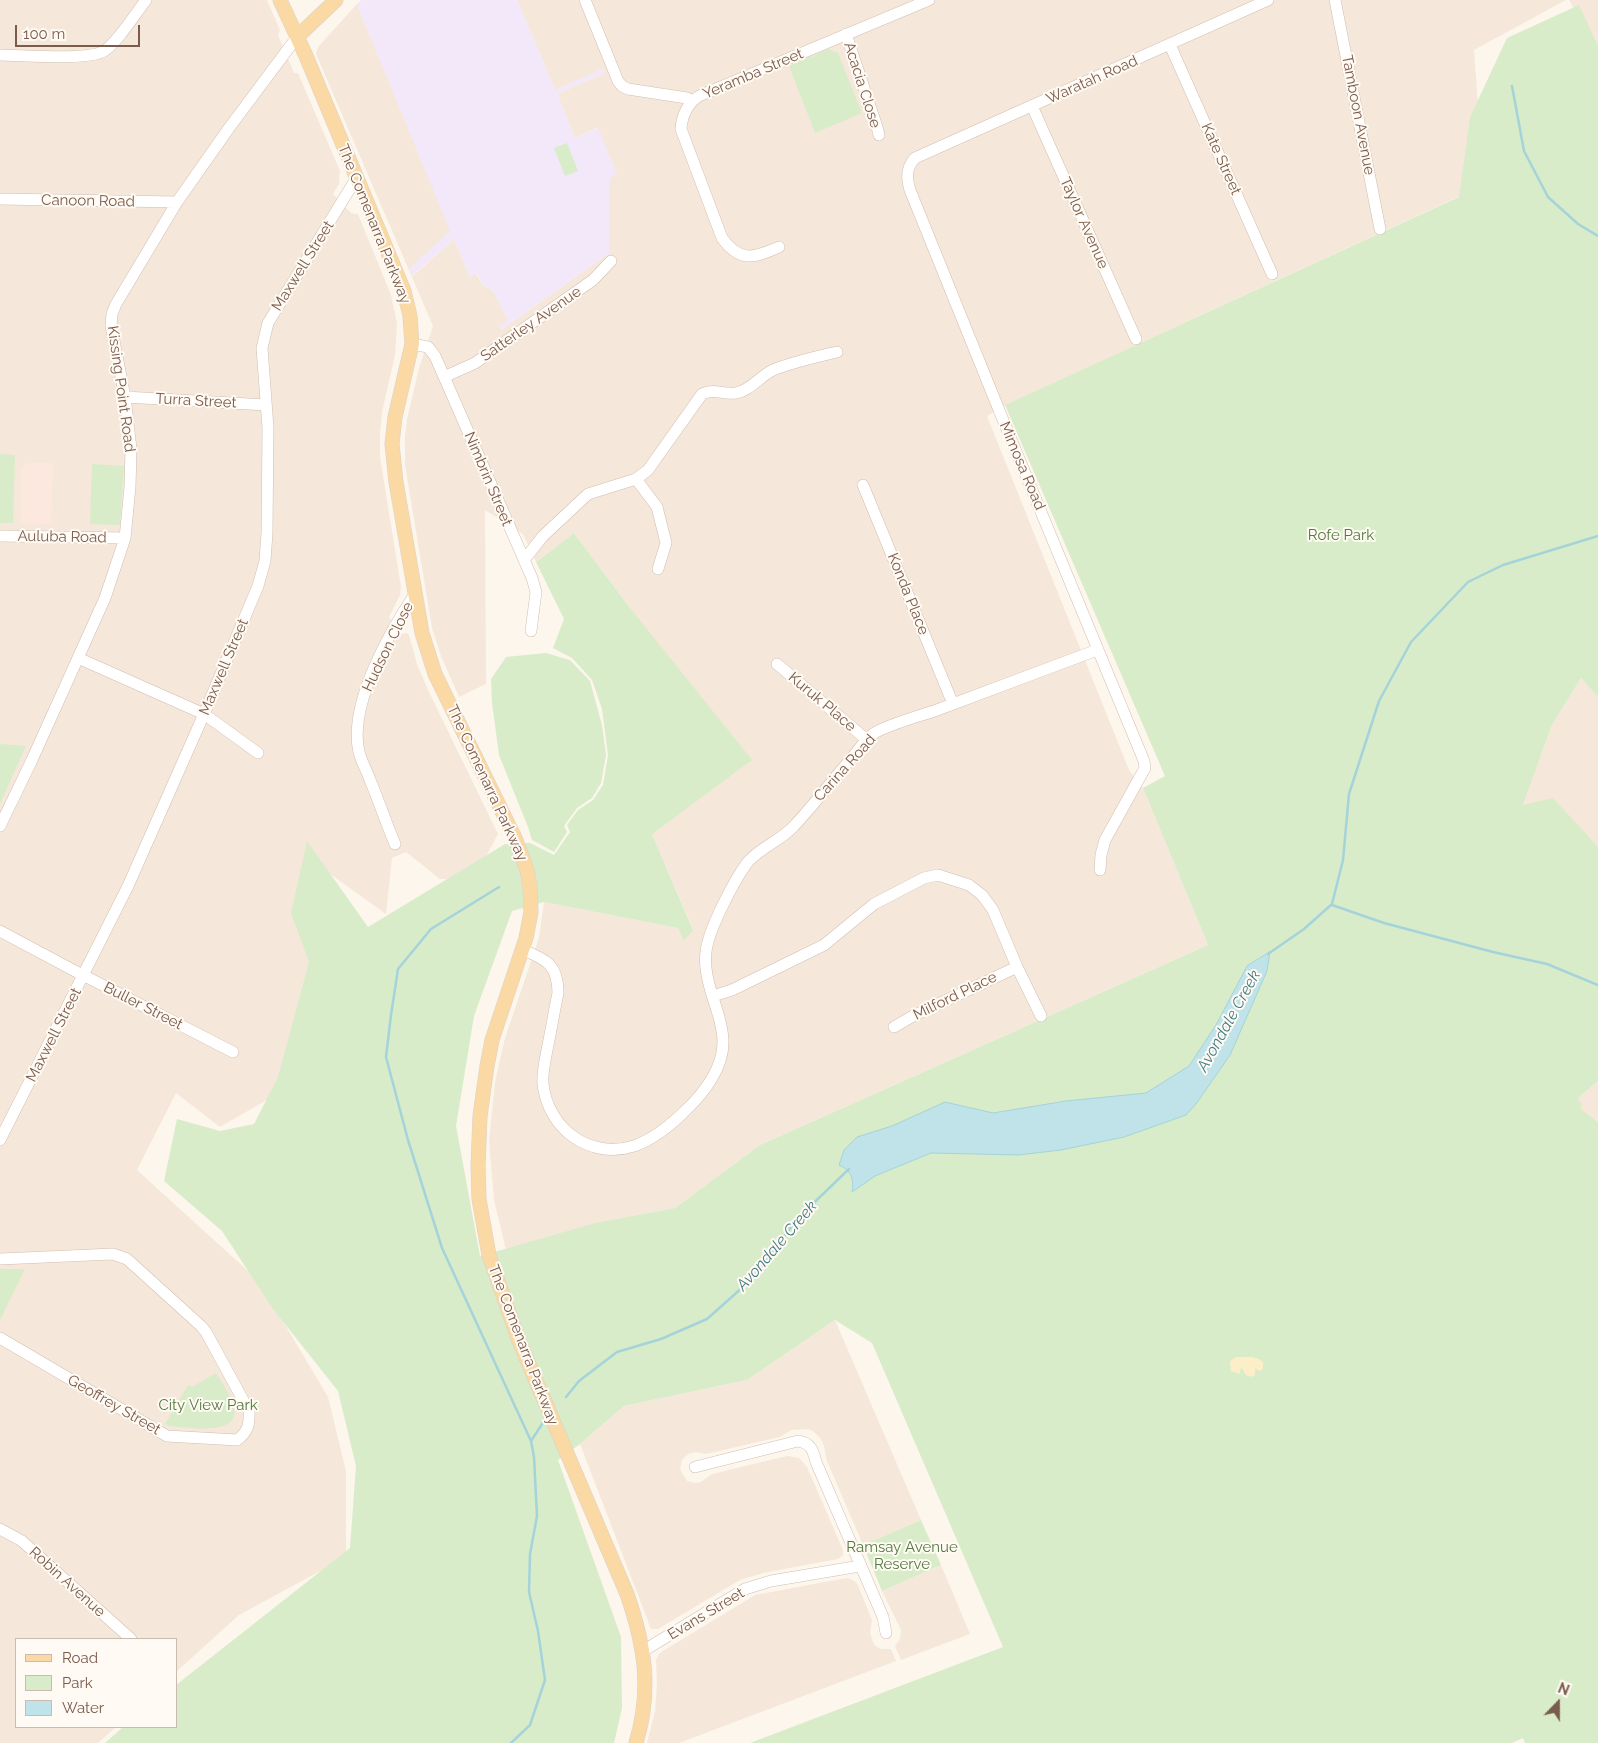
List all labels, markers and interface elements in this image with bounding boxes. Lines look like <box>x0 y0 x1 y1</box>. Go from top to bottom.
scale bar <box>18 15 142 47</box>
text: 100 m <box>23 25 65 43</box>
street label: Acacia Close <box>840 40 884 130</box>
street label: Yeramba Street <box>700 45 806 103</box>
street label: Waratah Road <box>1043 52 1141 108</box>
street label: Tamboon Avenue <box>1338 53 1378 177</box>
street label: Kate Street <box>1197 120 1245 198</box>
street label: The Comenarra Parkway <box>334 142 414 306</box>
street label: Taylor Avenue <box>1056 174 1112 272</box>
street label: Canoon Road <box>41 191 135 211</box>
street label: Maxwell Street <box>268 218 338 314</box>
street label: Satterley Avenue <box>477 283 585 365</box>
street label: Kissing Point Road <box>103 325 139 453</box>
street label: Turra Street <box>155 390 237 412</box>
street label: Mimosa Road <box>995 419 1049 513</box>
street label: Nimbrin Street <box>460 429 516 529</box>
park label: Rofe Park <box>1308 526 1374 544</box>
street label: Auluba Road <box>17 527 107 547</box>
street label: Konda Place <box>883 550 933 638</box>
street label: Hudson Close <box>359 599 417 695</box>
street label: Maxwell Street <box>196 616 252 718</box>
street label: Kuruk Place <box>785 668 859 736</box>
street label: The Comenarra Parkway <box>443 702 531 864</box>
street label: Carina Road <box>810 731 880 805</box>
water label: Avondale Creek <box>1193 967 1265 1075</box>
street label: Milford Place <box>910 968 1000 1024</box>
street label: Buller Street <box>100 978 186 1034</box>
street label: Maxwell Street <box>23 985 85 1085</box>
water label: Avondale Creek <box>733 1197 821 1295</box>
street label: The Comenarra Parkway <box>484 1262 562 1428</box>
street label: Geoffrey Street <box>64 1371 164 1439</box>
park label: City View Park <box>158 1396 258 1414</box>
park label: Ramsay Avenue Reserve <box>846 1538 958 1573</box>
street label: Robin Avenue <box>25 1543 109 1621</box>
street label: Evans Street <box>664 1584 748 1644</box>
legend <box>15 1638 178 1728</box>
text: Road <box>62 1649 98 1667</box>
text: Park <box>62 1674 93 1692</box>
north arrow <box>1533 1678 1583 1728</box>
text: N <box>1556 1680 1572 1699</box>
text: Water <box>62 1699 104 1717</box>

